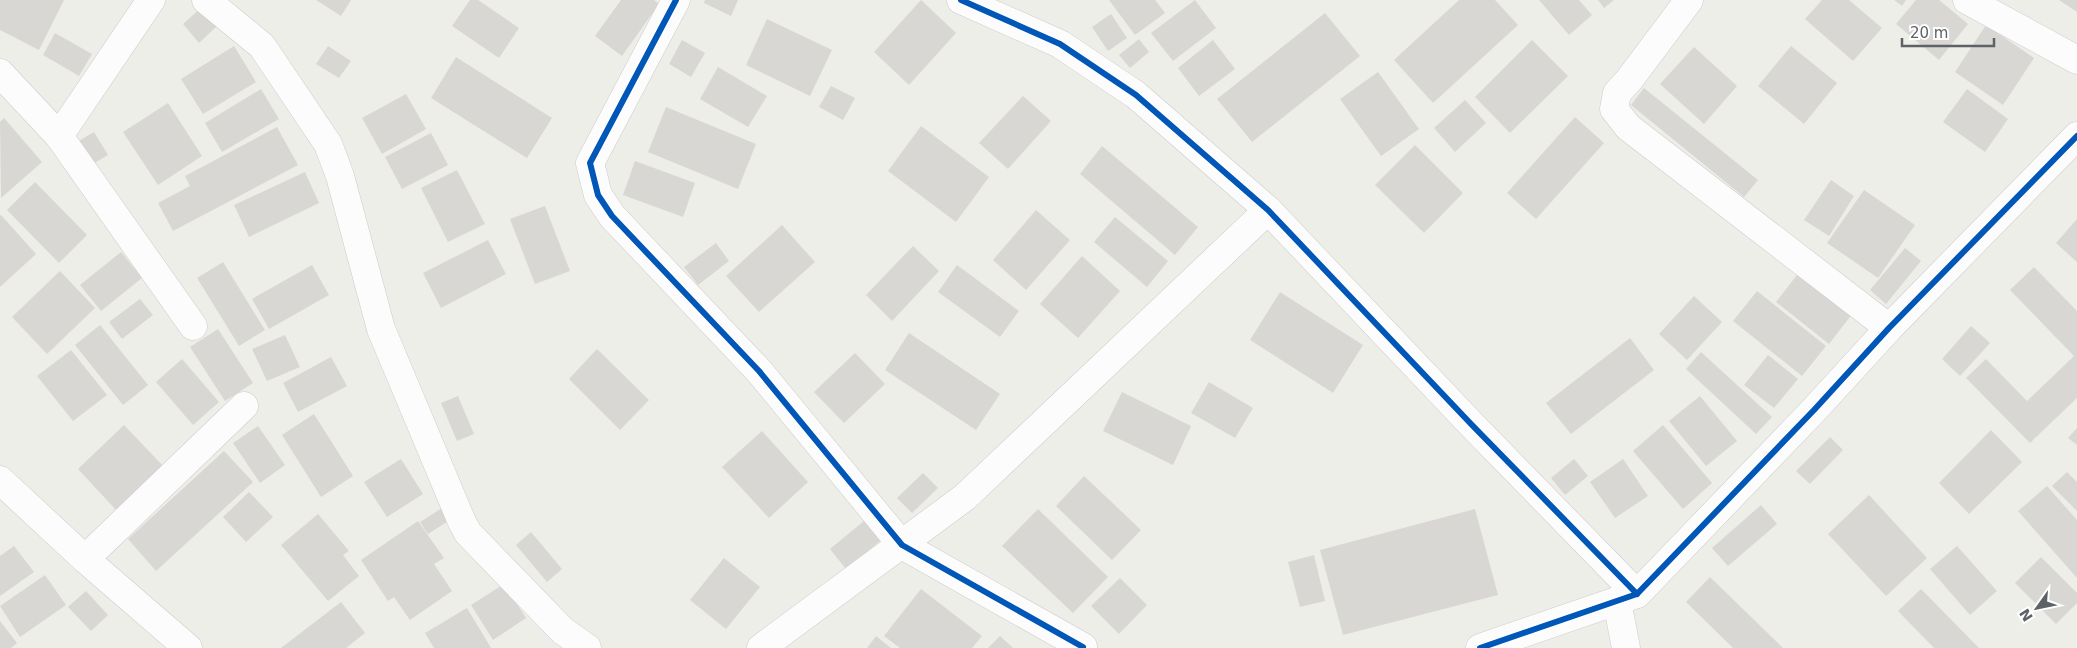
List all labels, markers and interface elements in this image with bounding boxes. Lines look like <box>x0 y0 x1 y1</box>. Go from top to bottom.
scale bar <box>1902 15 1994 47</box>
text: 20 m <box>1910 24 1948 42</box>
north arrow <box>2012 583 2062 633</box>
text: N <box>2016 606 2036 624</box>

